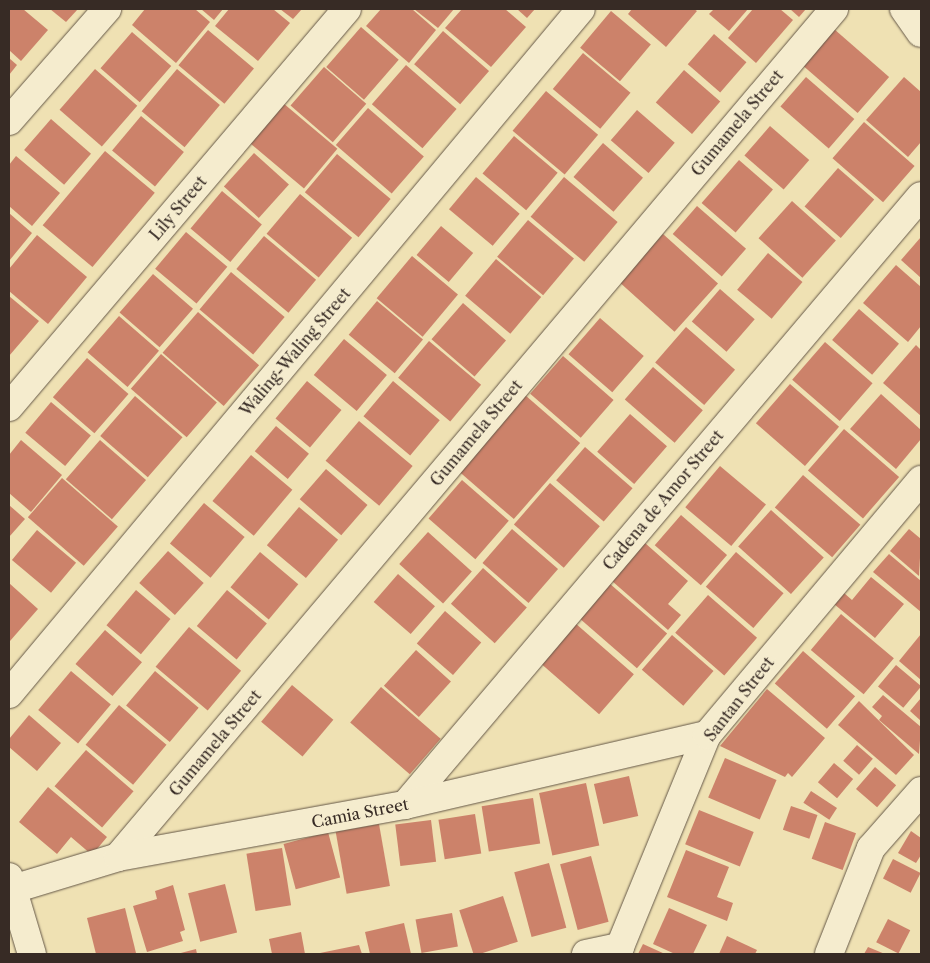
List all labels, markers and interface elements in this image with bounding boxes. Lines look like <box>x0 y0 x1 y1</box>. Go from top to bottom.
street label: Gumamela Street <box>687 66 787 180</box>
street label: Lily Street <box>145 172 211 244</box>
street label: Waling-Waling Street <box>236 284 354 420</box>
street label: Gumamela Street <box>426 376 526 490</box>
street label: Cadena de Amor Street <box>598 426 728 574</box>
street label: Santan Street <box>700 653 778 745</box>
street label: Gumamela Street <box>165 686 265 800</box>
street label: Camia Street <box>310 794 410 832</box>

